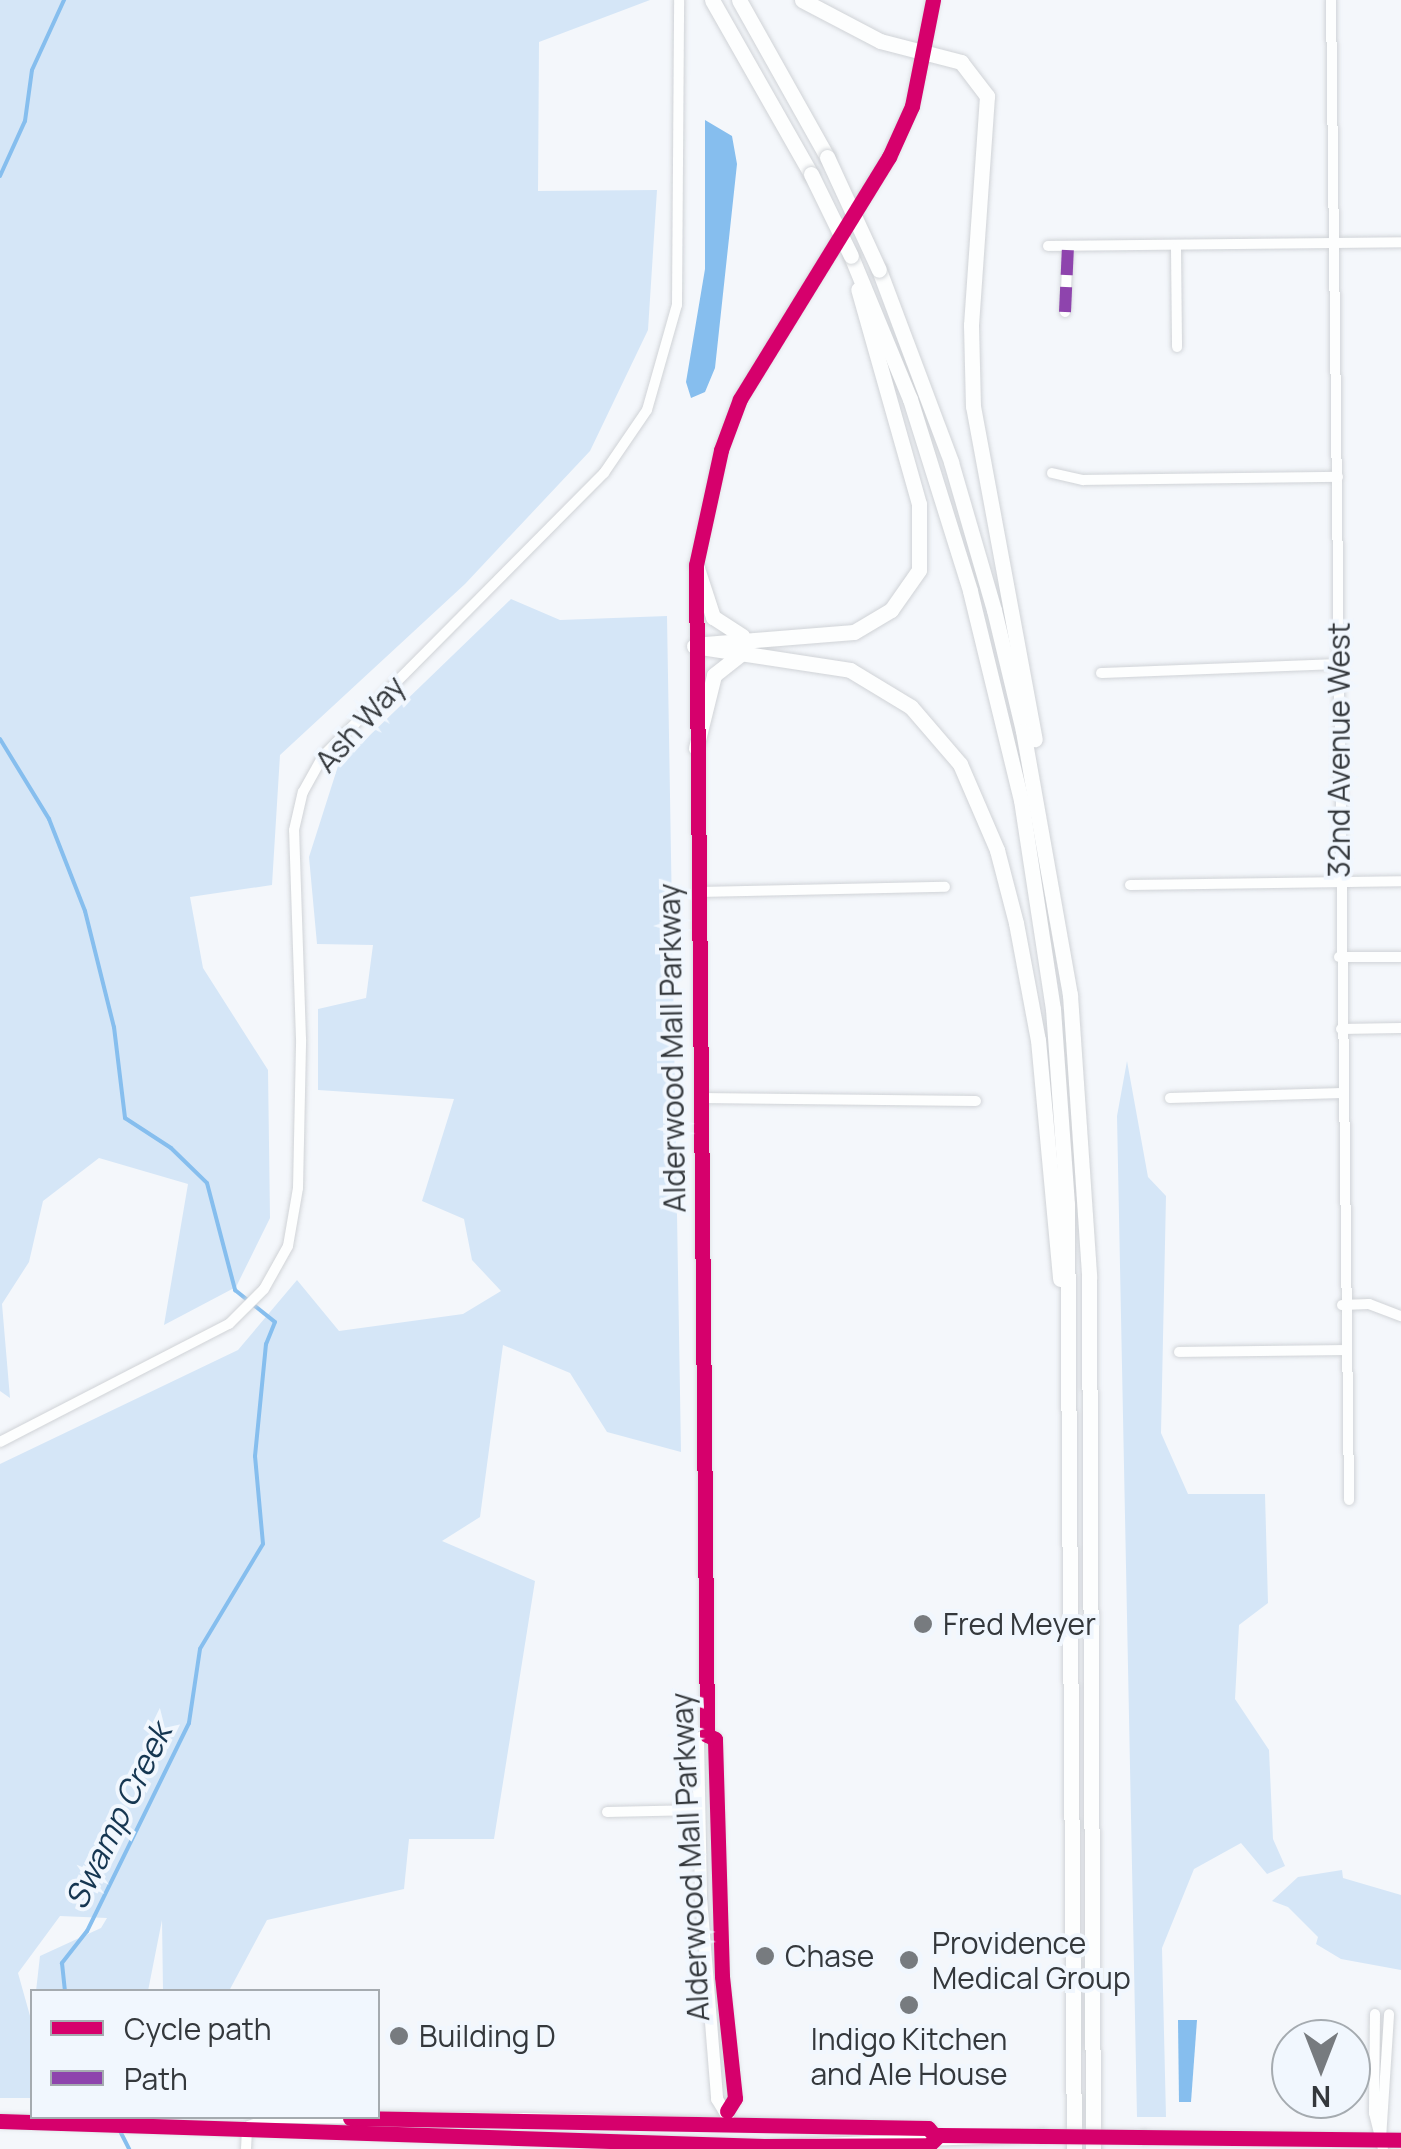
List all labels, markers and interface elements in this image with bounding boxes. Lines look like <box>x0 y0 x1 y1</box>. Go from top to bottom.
street label: 32nd Avenue West <box>1321 622 1357 878</box>
street label: Ash Way <box>308 669 412 779</box>
street label: Alderwood Mall Parkway <box>651 883 693 1213</box>
place label: Fred Meyer <box>943 1606 1096 1642</box>
marker: Fred Meyer <box>912 1613 934 1635</box>
street label: Alderwood Mall Parkway <box>663 1692 717 2022</box>
water label: Swamp Creek <box>57 1717 179 1915</box>
place label: Providence Medical Group <box>932 1925 1131 1996</box>
place label: Chase <box>785 1938 874 1974</box>
marker: Chase <box>754 1945 776 1967</box>
marker: Providence Medical Group <box>896 1947 922 1973</box>
legend <box>30 1989 380 2119</box>
marker: Indigo Kitchen and Ale House <box>898 1994 920 2016</box>
text: Cycle path <box>124 2008 272 2049</box>
place label: Building D <box>419 2018 556 2054</box>
north arrow <box>1271 2019 1371 2119</box>
place label: Indigo Kitchen and Ale House <box>810 2021 1008 2092</box>
marker: Building D <box>388 2025 410 2047</box>
text: Path <box>124 2058 188 2099</box>
text: N <box>1311 2078 1331 2116</box>

